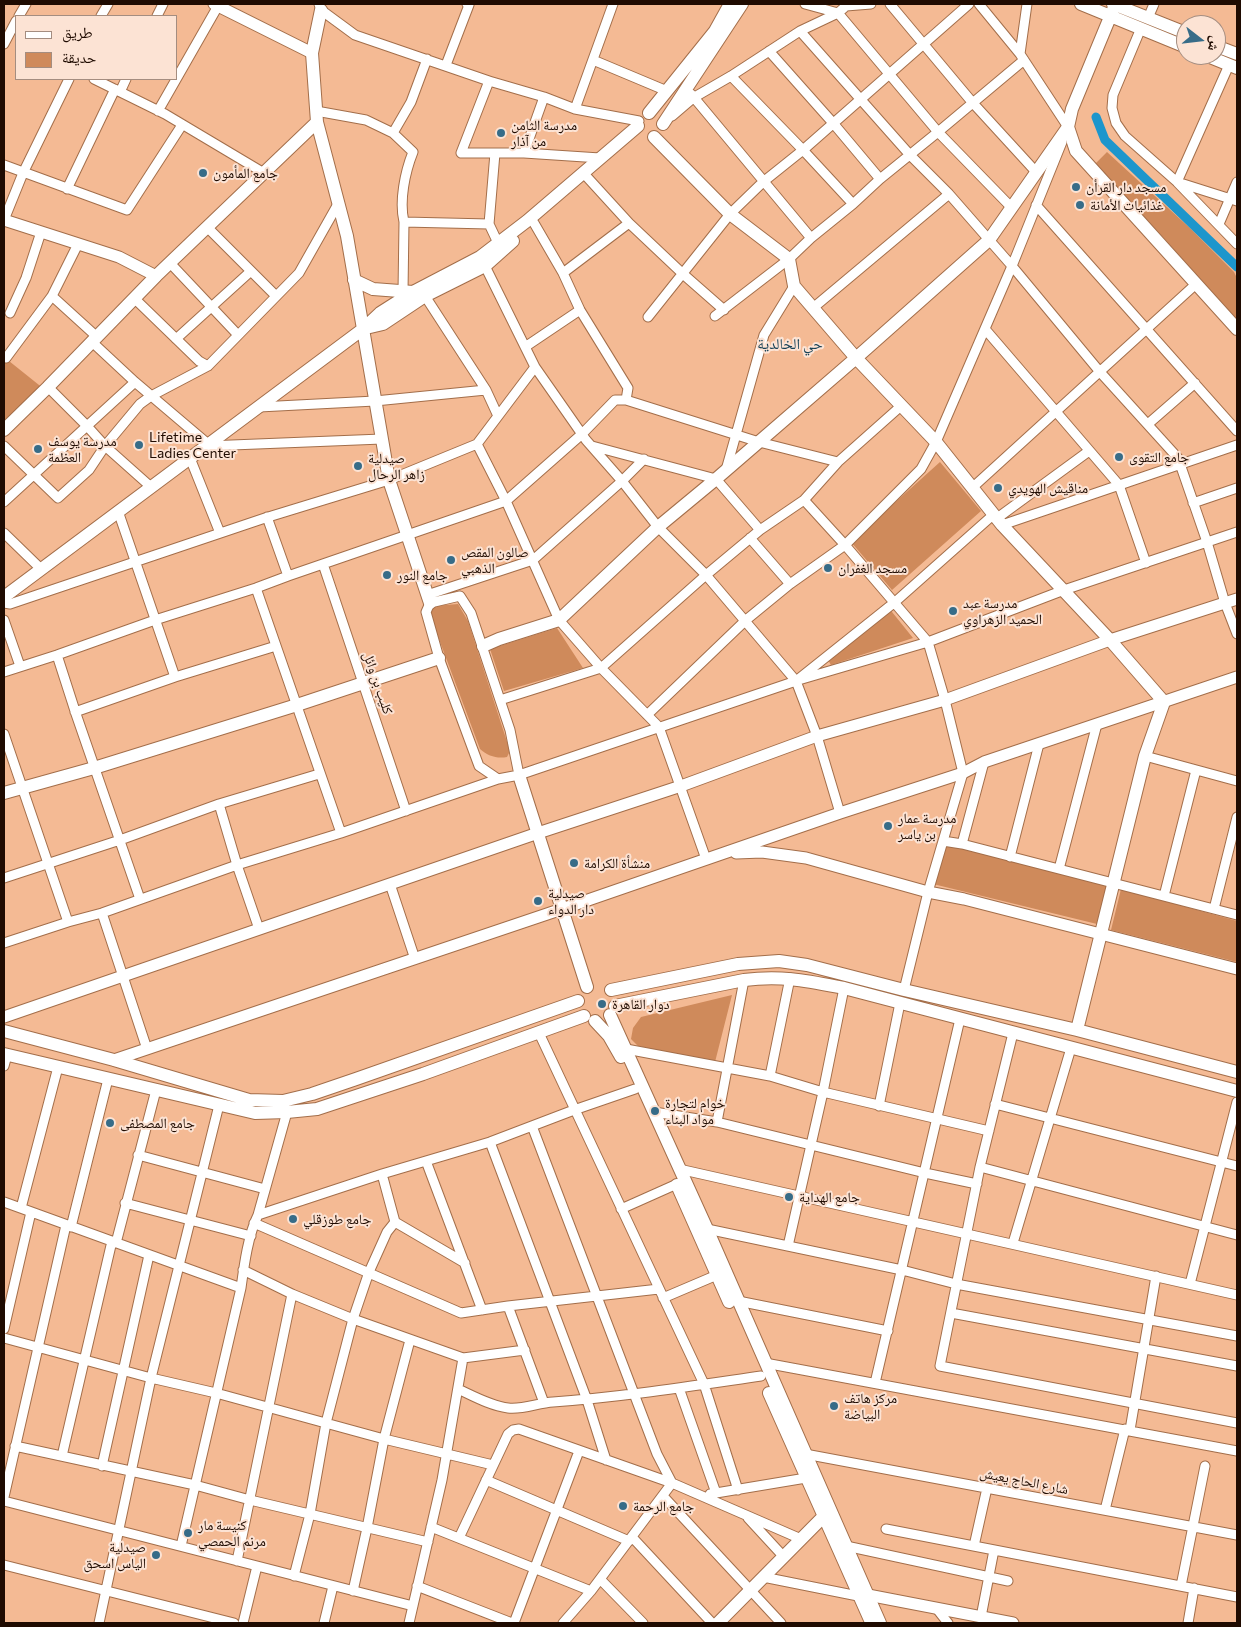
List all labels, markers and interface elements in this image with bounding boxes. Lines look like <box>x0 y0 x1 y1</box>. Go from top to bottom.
legend <box>15 15 178 80</box>
north arrow <box>1176 15 1226 65</box>
text: طريق <box>62 23 93 41</box>
text: ش <box>1205 35 1225 53</box>
text: حديقة <box>62 48 96 66</box>
place label: مدرسة الثامن من آذار <box>511 117 577 150</box>
marker: مدرسة الثامن من آذار <box>495 127 507 139</box>
place label: جامع المأمون <box>213 165 278 181</box>
marker: جامع المأمون <box>197 167 209 179</box>
place label: مسجد دار القرأن <box>1086 179 1166 195</box>
marker: مسجد دار القرأن <box>1070 181 1082 193</box>
place label: غذائيات الأمانة <box>1090 197 1164 213</box>
marker: غذائيات الأمانة <box>1074 199 1086 211</box>
district label: حي الخالدية <box>757 335 823 353</box>
place label: Lifetime Ladies Center <box>149 429 236 462</box>
place label: مدرسة يوسف العظمة <box>48 433 117 466</box>
marker: Lifetime Ladies Center <box>133 439 145 451</box>
marker: مدرسة يوسف العظمة <box>32 443 44 455</box>
place label: جامع التقوى <box>1129 449 1189 465</box>
place label: صيدلية زاهر الرحال <box>368 450 425 482</box>
marker: جامع التقوى <box>1113 451 1125 463</box>
marker: صيدلية زاهر الرحال <box>352 460 364 472</box>
place label: مناقيش الهويدي <box>1008 480 1088 496</box>
marker: مناقيش الهويدي <box>992 482 1004 494</box>
place label: صالون المقص الذهبي <box>461 544 529 576</box>
marker: صالون المقص الذهبي <box>445 554 457 566</box>
place label: مسجد الغفران <box>838 560 907 576</box>
marker: مسجد الغفران <box>822 562 834 574</box>
place label: جامع النور <box>397 567 448 583</box>
marker: جامع النور <box>381 569 393 581</box>
place label: مدرسة عبد الحميد الزهراوي <box>963 595 1042 628</box>
marker: مدرسة عبد الحميد الزهراوي <box>947 605 959 617</box>
street label: كليب بن وائل <box>359 649 397 717</box>
place label: مدرسة عمار بن ياسر <box>898 810 956 842</box>
marker: مدرسة عمار بن ياسر <box>882 820 894 832</box>
place label: منشأة الكرامة <box>584 855 650 871</box>
marker: منشأة الكرامة <box>568 857 580 869</box>
place label: صيدلية دار الدواء <box>548 885 594 918</box>
marker: صيدلية دار الدواء <box>532 895 544 907</box>
place label: دوار القاهرة <box>612 996 670 1012</box>
marker: دوار القاهرة <box>596 998 608 1010</box>
place label: خوام لتجارة مواد البناء <box>665 1095 725 1128</box>
marker: خوام لتجارة مواد البناء <box>649 1105 661 1117</box>
place label: جامع المصطفى <box>120 1115 195 1131</box>
marker: جامع المصطفى <box>104 1117 116 1129</box>
place label: جامع الهداية <box>799 1189 860 1205</box>
marker: جامع الهداية <box>783 1191 795 1203</box>
place label: جامع طوزقلي <box>303 1211 371 1227</box>
marker: جامع طوزقلي <box>287 1213 299 1225</box>
place label: مركز هاتف البياضة <box>844 1390 897 1422</box>
marker: مركز هاتف البياضة <box>828 1400 840 1412</box>
street label: شارع الحاج يعيش <box>978 1464 1070 1498</box>
place label: جامع الرحمة <box>633 1498 694 1514</box>
marker: جامع الرحمة <box>617 1500 629 1512</box>
place label: كنيسة مار مرنم الحمصي <box>198 1517 266 1550</box>
marker: كنيسة مار مرنم الحمصي <box>182 1527 194 1539</box>
place label: صيدلية الياس اسحق <box>83 1539 146 1571</box>
marker: صيدلية الياس اسحق <box>150 1549 162 1561</box>

